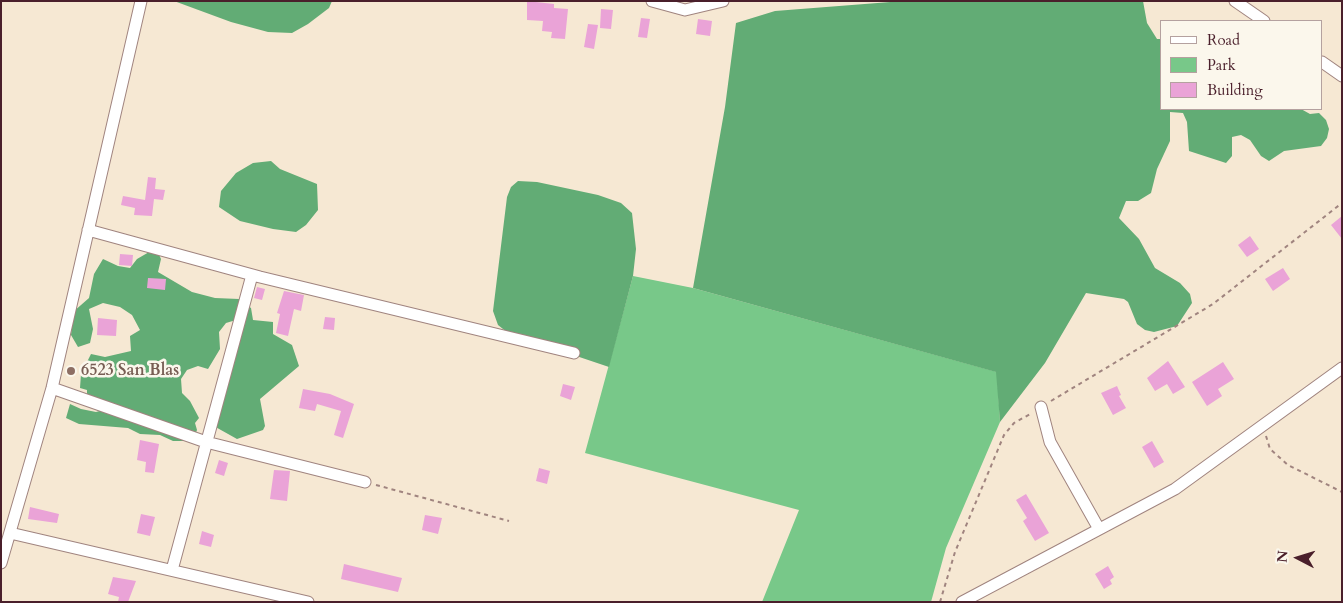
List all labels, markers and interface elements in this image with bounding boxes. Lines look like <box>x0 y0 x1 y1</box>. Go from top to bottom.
legend <box>1160 20 1323 110</box>
text: Road <box>1207 30 1240 50</box>
text: Park <box>1207 55 1236 75</box>
text: Building <box>1207 80 1263 100</box>
place label: 6523 San Blas <box>81 361 179 381</box>
marker: 6523 San Blas <box>65 365 77 377</box>
north arrow <box>1273 533 1323 583</box>
text: N <box>1273 550 1293 564</box>

